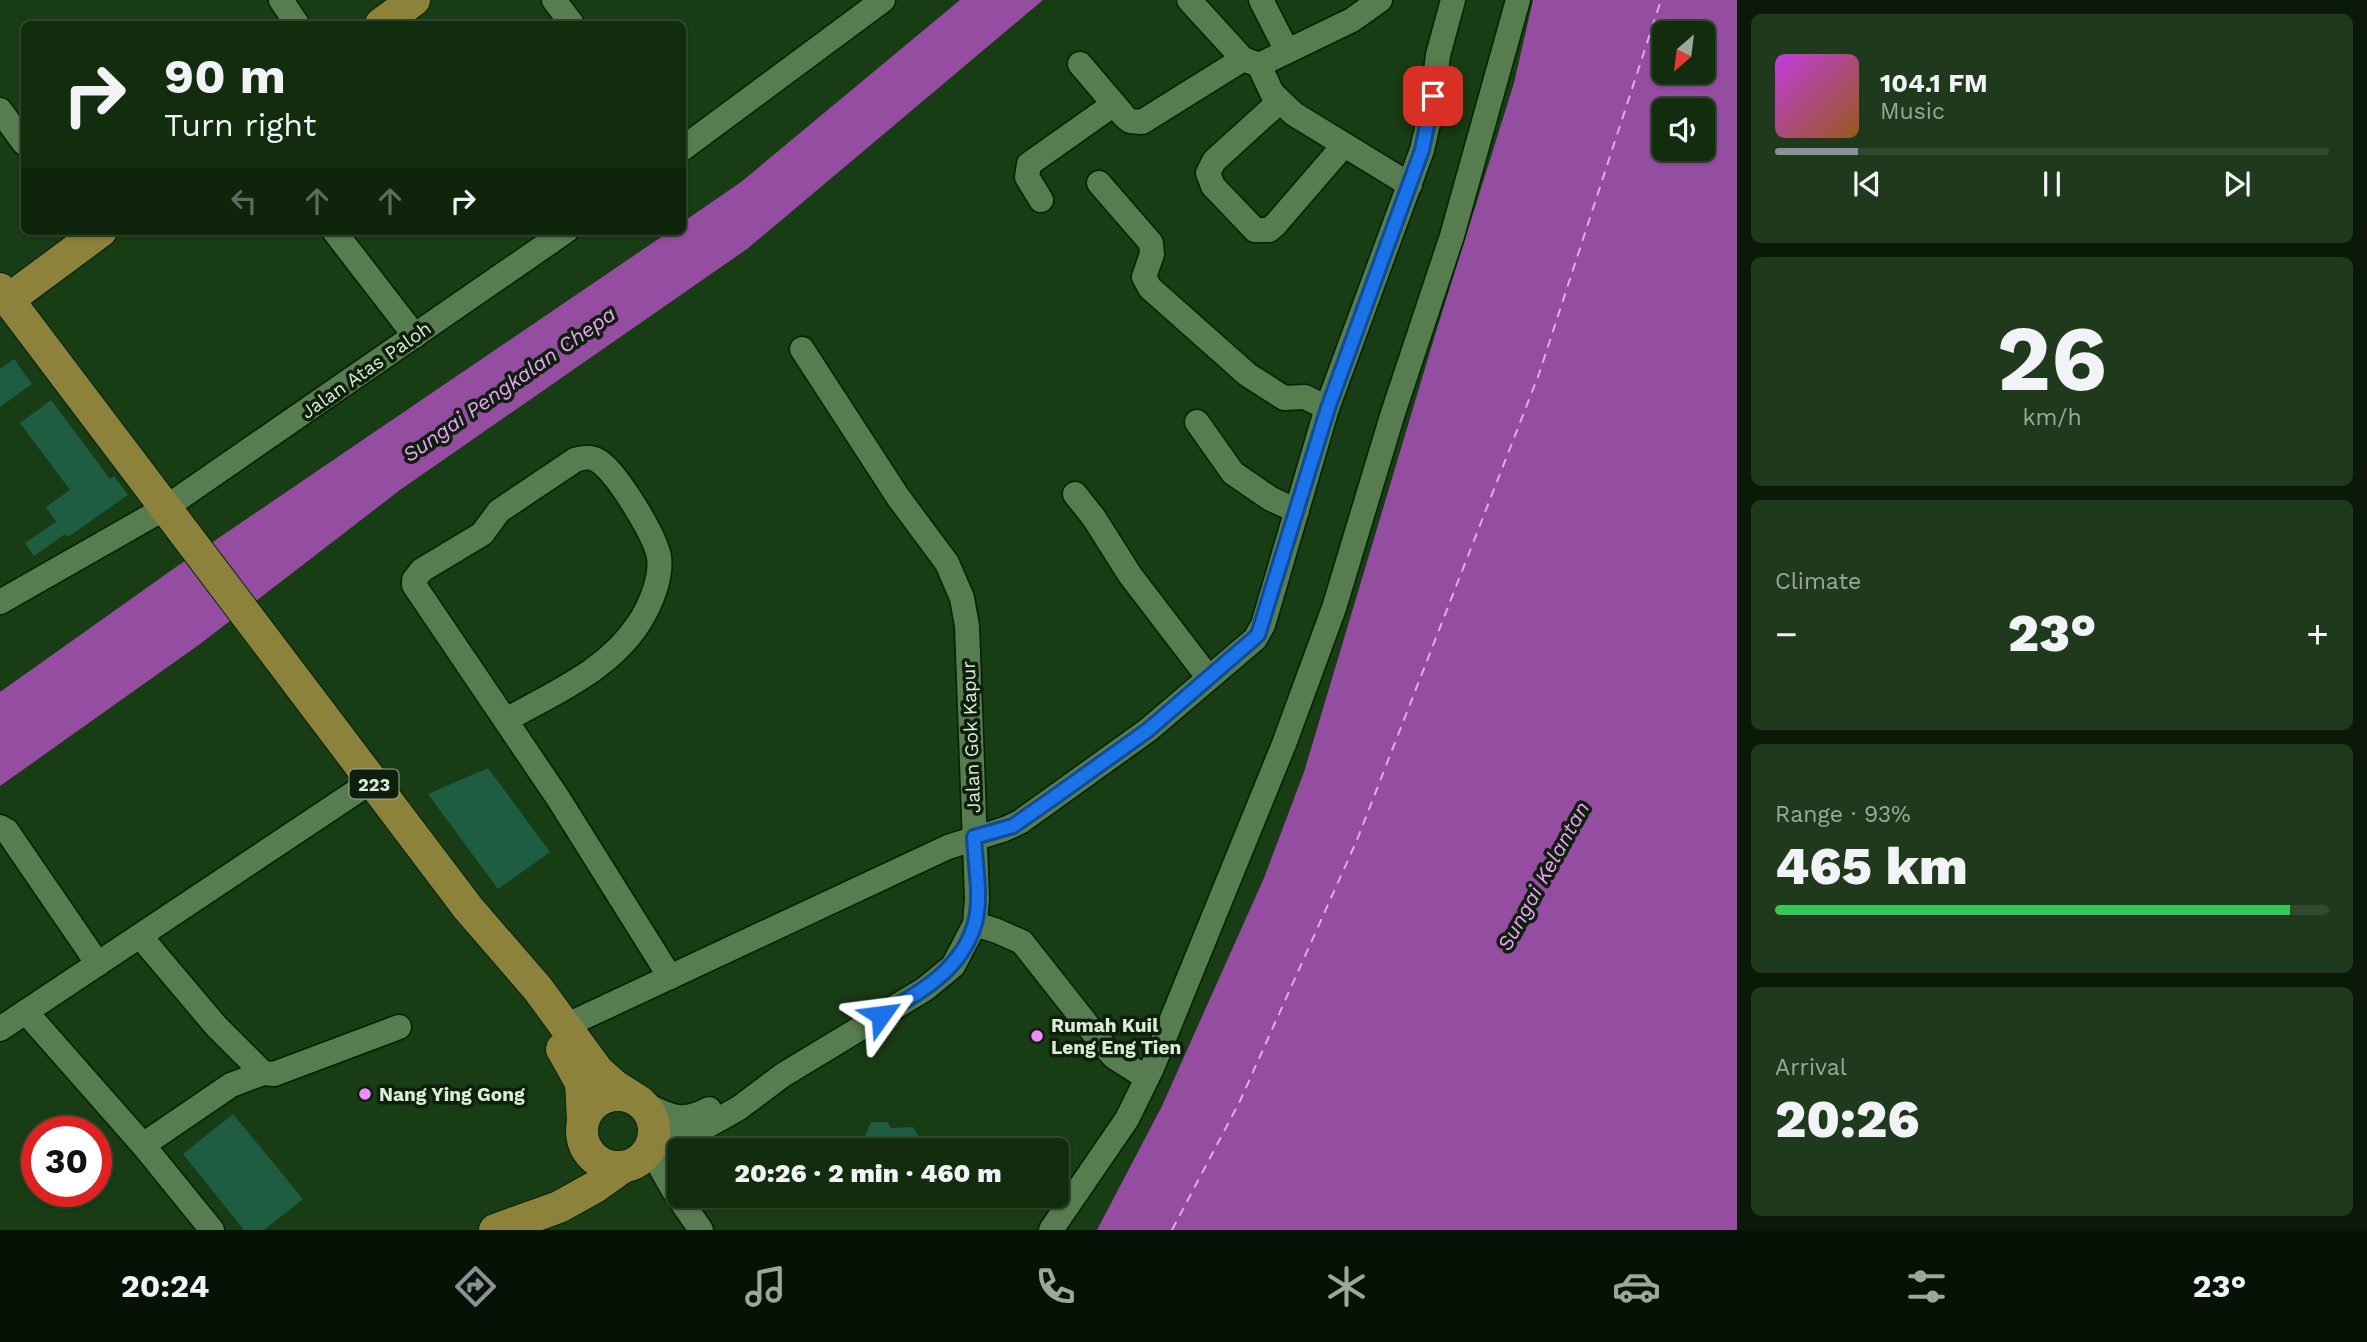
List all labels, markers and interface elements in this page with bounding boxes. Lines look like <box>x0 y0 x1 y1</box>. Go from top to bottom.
north arrow <box>1652 21 1715 84</box>
map controls <box>1652 21 1715 161</box>
text: 90 m <box>164 47 286 105</box>
icon: right <box>49 49 140 140</box>
pin <box>1403 66 1463 126</box>
text: 104.1 FM <box>1880 68 1988 98</box>
icon: arrive <box>1414 77 1452 115</box>
button: sound <box>1652 98 1715 161</box>
text: Music <box>1880 98 1945 125</box>
text: Turn right <box>164 106 316 144</box>
icon: previous <box>1848 165 1886 203</box>
icon: pause <box>2033 165 2071 203</box>
icon: next <box>2218 165 2256 203</box>
icon: left <box>225 182 263 220</box>
icon: ahead <box>298 182 336 220</box>
icon: ahead <box>371 182 409 220</box>
icon: right <box>444 182 482 220</box>
water label: Sungai Pengkalan Chepa <box>398 301 620 467</box>
text: 26 <box>1997 305 2107 412</box>
street label: Jalan Atas Paloh <box>296 317 436 423</box>
text: km/h <box>2022 404 2082 431</box>
text: Climate <box>1775 568 1861 595</box>
text: 23° <box>2008 603 2096 664</box>
text: − <box>1775 612 1798 656</box>
text: + <box>2306 612 2329 656</box>
street label: Jalan Gok Kapur <box>957 660 985 814</box>
road number: 223 <box>350 770 398 798</box>
water label: Sungai Kelantan <box>1492 797 1594 955</box>
text: Range · 93% <box>1775 801 1911 828</box>
text: 465 km <box>1775 836 1968 897</box>
position arrow <box>844 978 918 1052</box>
place label: Rumah Kuil Leng Eng Tien <box>1051 1014 1181 1059</box>
marker: Rumah Kuil Leng Eng Tien <box>1029 1028 1045 1044</box>
text: Arrival <box>1775 1054 1847 1081</box>
place label: Nang Ying Gong <box>379 1083 525 1106</box>
marker: Nang Ying Gong <box>357 1086 373 1102</box>
text: 20:26 <box>1775 1089 1919 1150</box>
speed limit sign: 30 <box>21 1116 112 1207</box>
text: 20:26 · 2 min · 460 m <box>734 1158 1002 1188</box>
icon: directions <box>451 1262 500 1311</box>
icon: music <box>741 1262 790 1311</box>
icon: phone <box>1031 1262 1080 1311</box>
icon: climate <box>1322 1262 1371 1311</box>
icon: car <box>1612 1262 1661 1311</box>
icon: filters <box>1902 1262 1951 1311</box>
text: 20:24 <box>121 1267 209 1305</box>
text: 23° <box>2192 1267 2246 1305</box>

